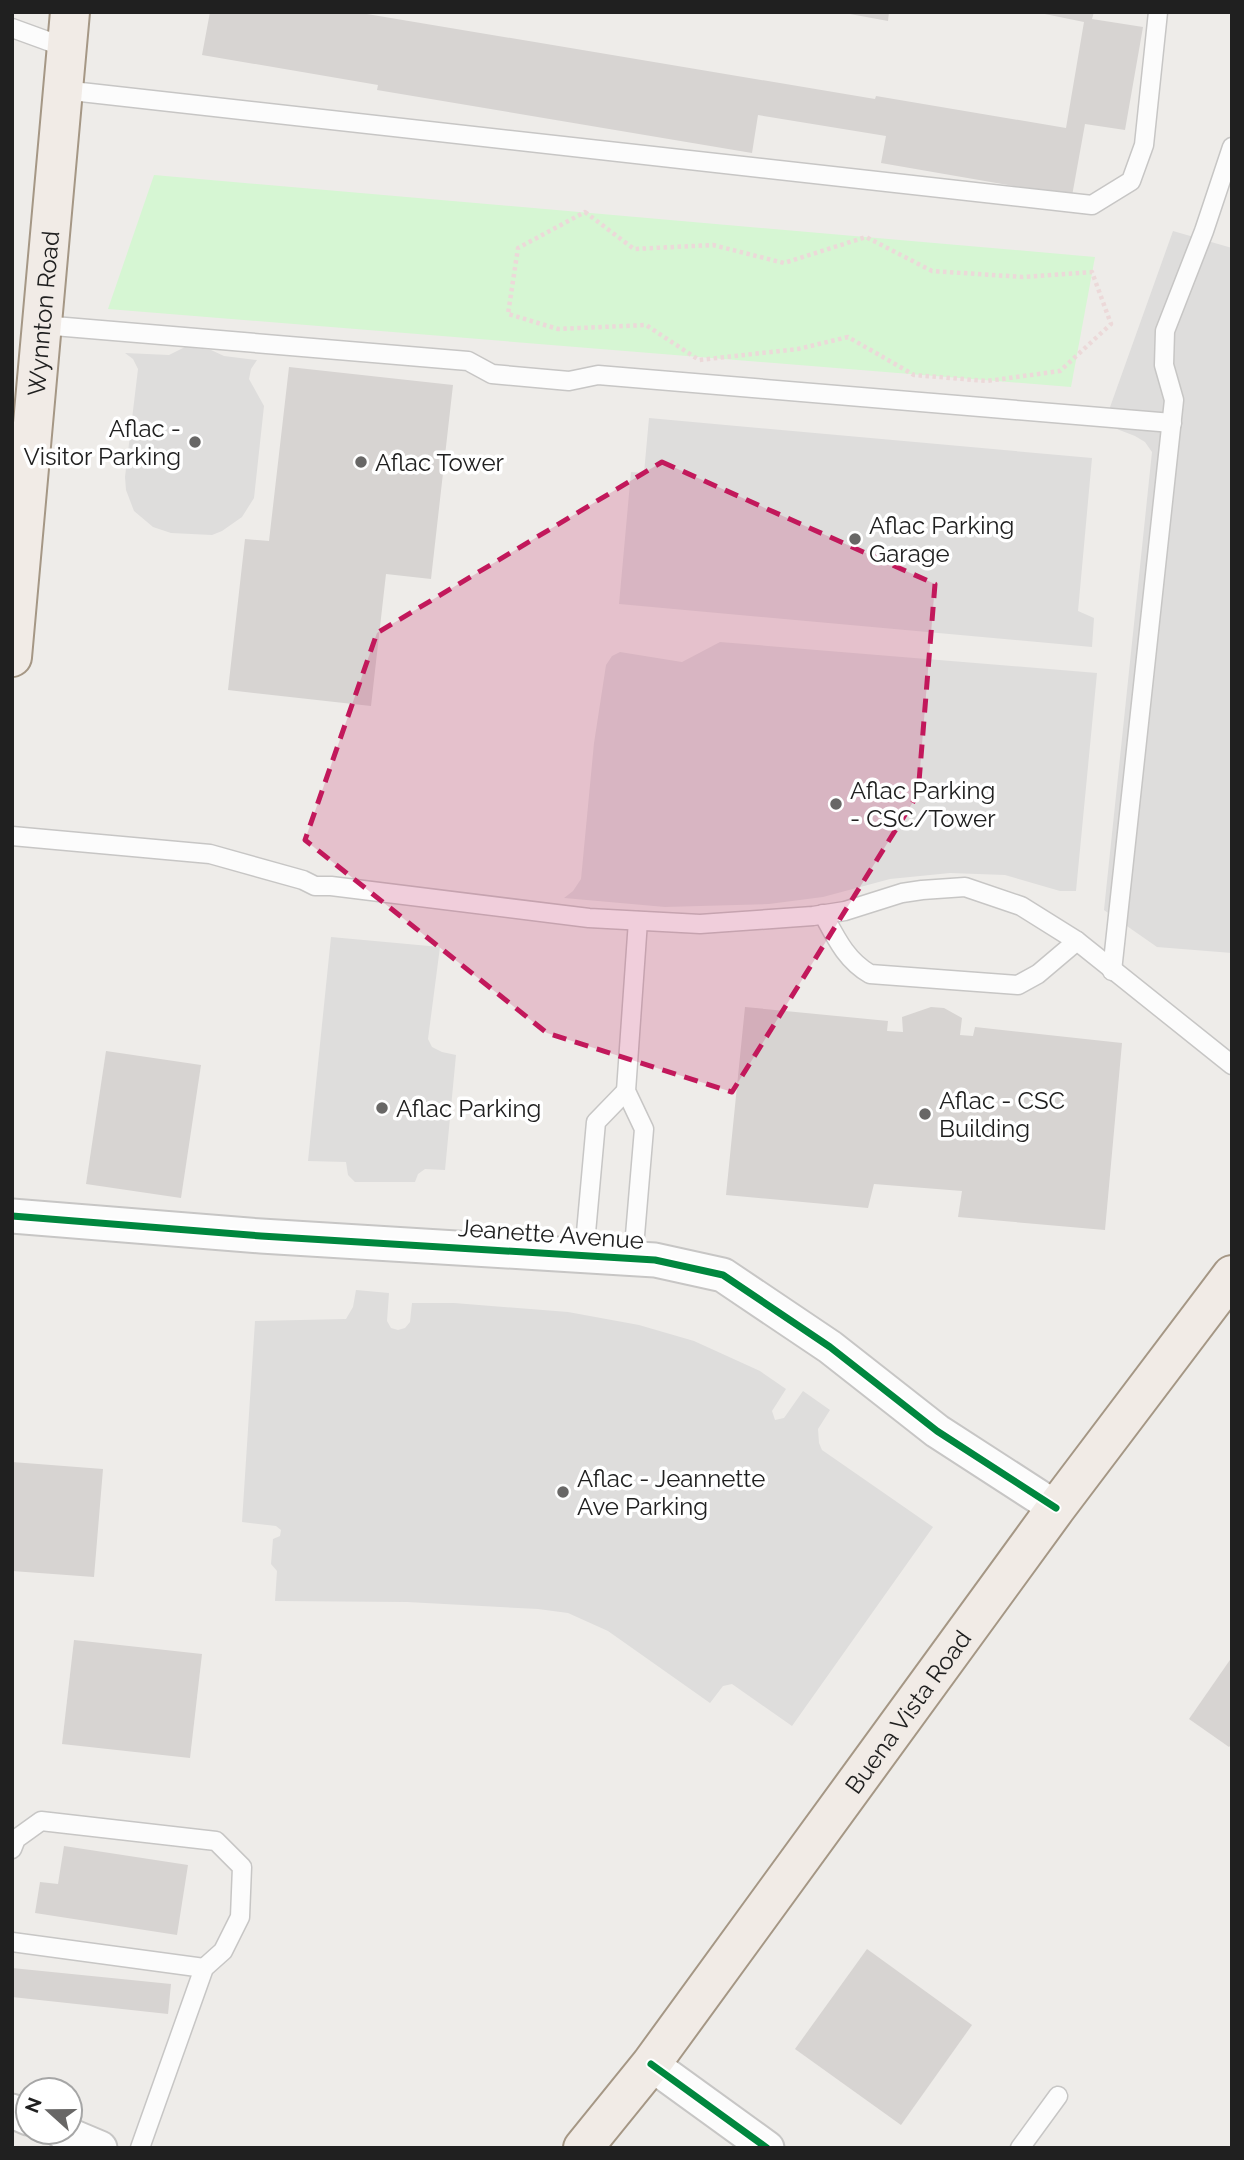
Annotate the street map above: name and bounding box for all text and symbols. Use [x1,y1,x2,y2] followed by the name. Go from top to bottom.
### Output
[21,230,65,397] street label: Wynnton Road
[23,414,181,471] place label: Aflac - Visitor Parking
[187,434,203,450] marker: Aflac - Visitor Parking
[375,448,504,477] place label: Aflac Tower
[353,454,369,470] marker: Aflac Tower
[869,511,1014,568] place label: Aflac Parking Garage
[847,531,863,547] marker: Aflac Parking Garage
[850,776,996,833] place label: Aflac Parking - CSC/Tower
[828,796,844,812] marker: Aflac Parking - CSC/Tower
[939,1086,1065,1143] place label: Aflac - CSC Building
[396,1094,541,1123] place label: Aflac Parking
[374,1100,390,1116] marker: Aflac Parking
[917,1106,933,1122] marker: Aflac - CSC Building
[457,1213,645,1255] street label: Jeanette Avenue
[577,1464,765,1521] place label: Aflac - Jeannette Ave Parking
[555,1484,571,1500] marker: Aflac - Jeannette Ave Parking
[839,1624,977,1799] street label: Buena Vista Road
[14,2076,84,2146] north arrow
[20,2094,46,2116] text: N

